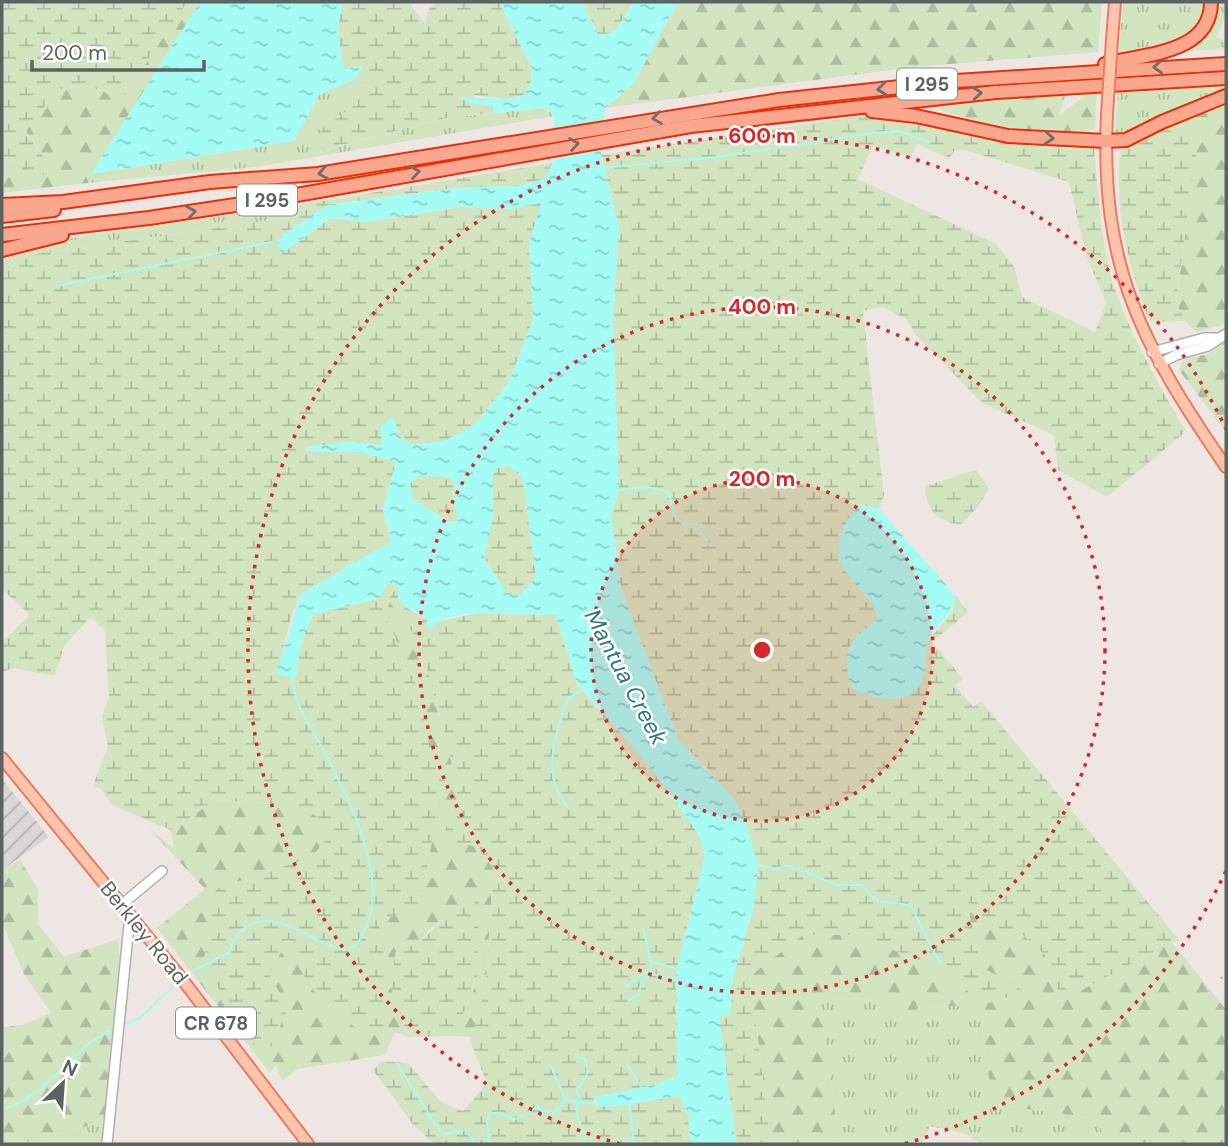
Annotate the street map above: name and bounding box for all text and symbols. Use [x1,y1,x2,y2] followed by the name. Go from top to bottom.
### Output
[32,28,203,72] scale bar
[42,39,107,67] text: 200 m
[1152,60,1163,75] one-way arrow
[897,68,957,100] road number: I 295
[877,81,888,96] one-way arrow
[972,86,983,101] one-way arrow
[651,110,663,125] one-way arrow
[728,122,796,150] text: 600 m
[1044,131,1055,146] one-way arrow
[568,137,580,152] one-way arrow
[317,165,329,180] one-way arrow
[409,165,421,180] one-way arrow
[237,184,297,216] road number: I 295
[185,204,197,219] one-way arrow
[728,293,796,321] text: 400 m
[729,465,795,493] text: 200 m
[578,604,674,750] water label: Mantua Creek
[750,638,774,662] centre of rings
[94,876,194,990] street label: Berkley Road
[176,1007,256,1038] road number: CR 678
[28,1048,98,1118] north arrow
[58,1054,82,1082] text: N

